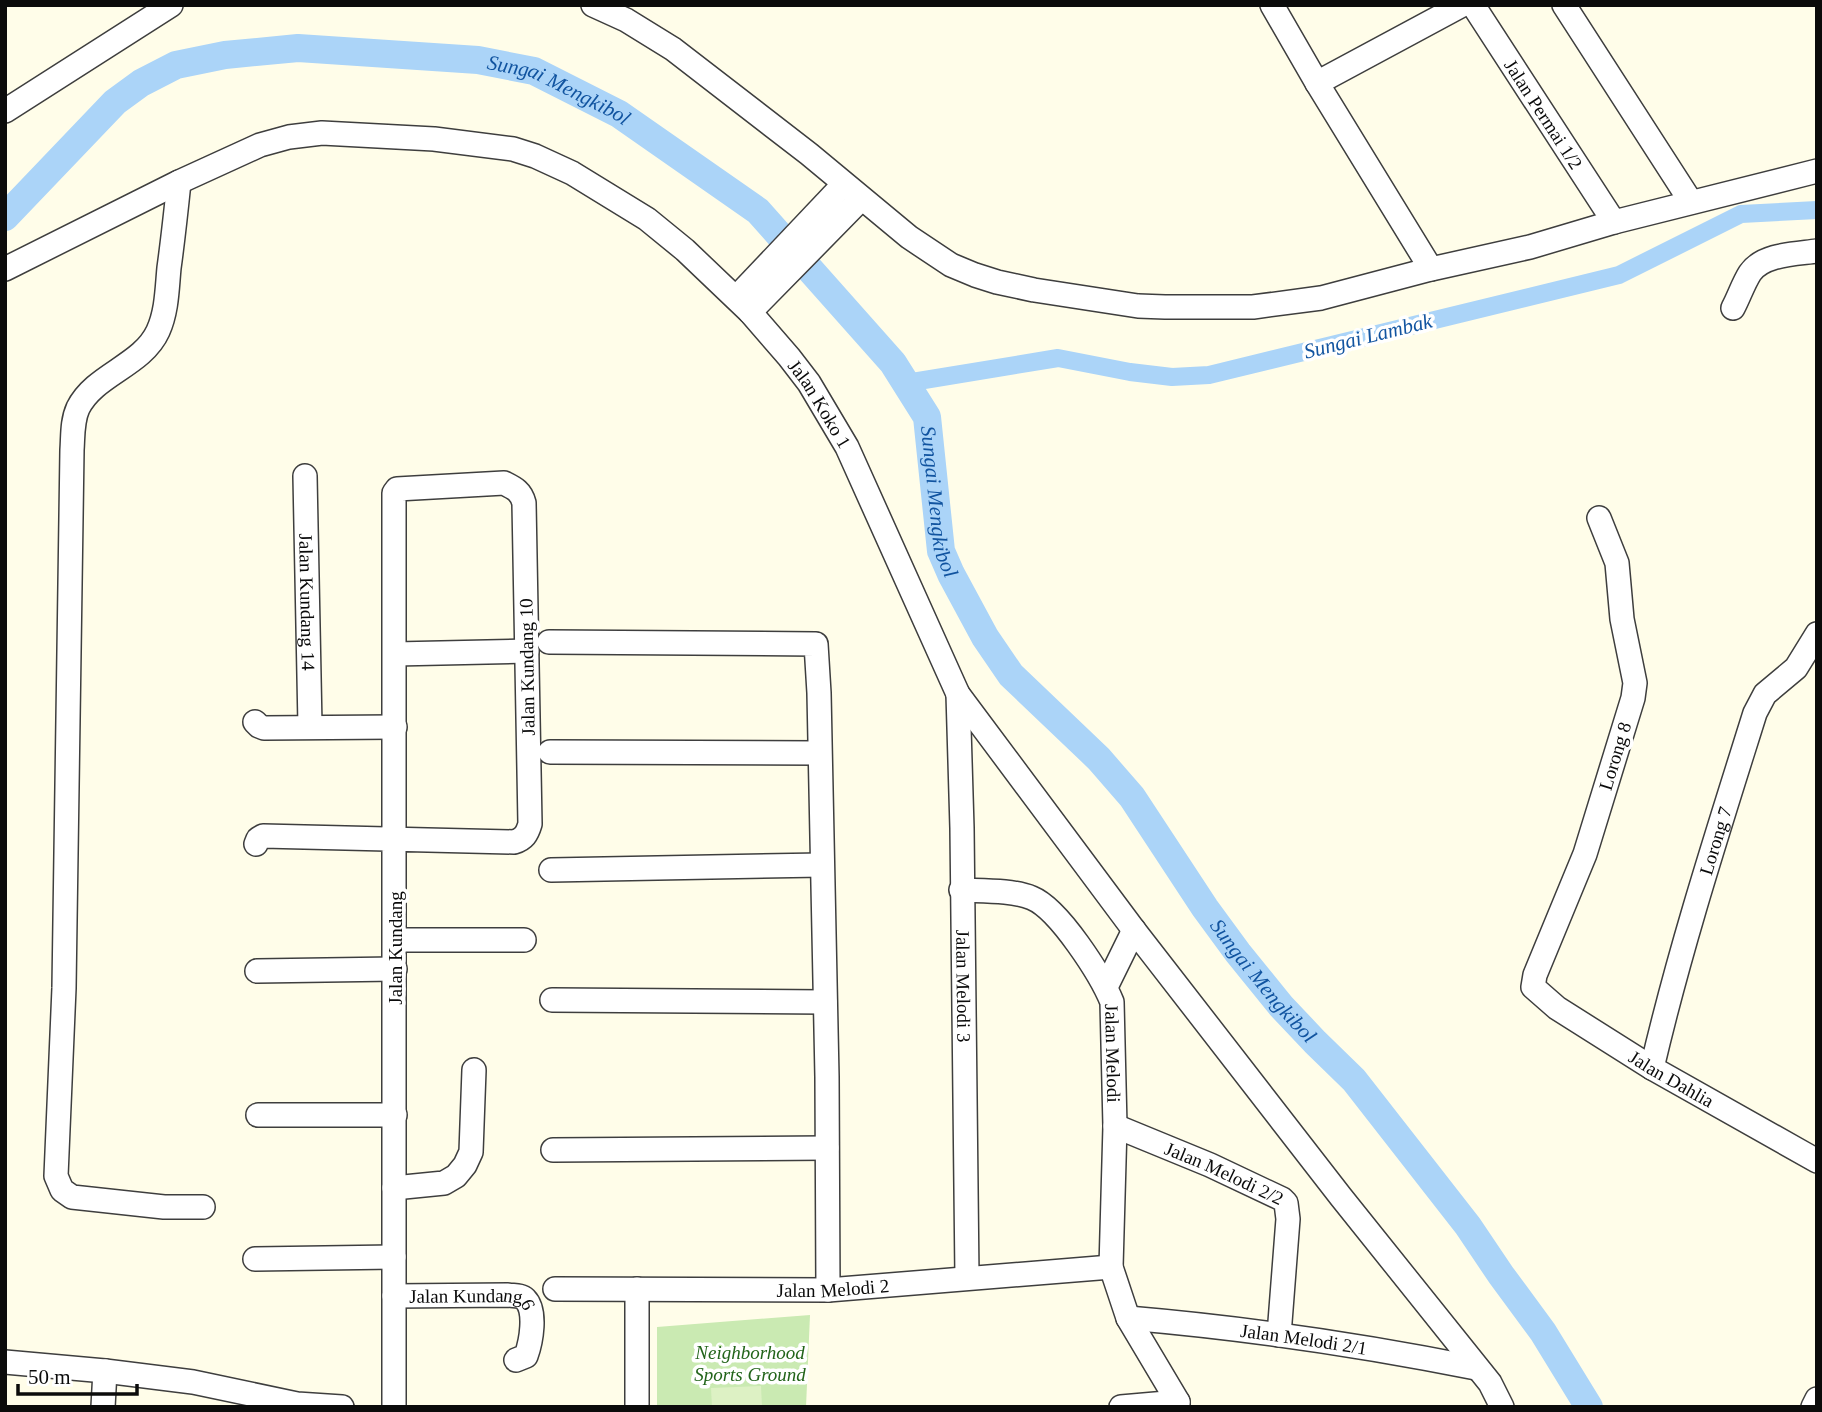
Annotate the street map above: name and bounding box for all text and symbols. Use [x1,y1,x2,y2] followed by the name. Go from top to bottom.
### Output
[485,50,635,130] water label: Sungai Mengkibol
[1501,55,1587,173] street label: Jalan Permai 1/2
[1301,308,1435,364] water label: Sungai Lambak
[784,355,856,452] street label: Jalan Koko 1
[916,425,963,581] water label: Sungai Mengkibol
[296,533,319,671] street label: Jalan Kundang 14
[515,598,539,736] street label: Jalan Kundang 10
[1595,719,1635,793] street label: Lorong 8
[1695,804,1735,877] street label: Lorong 7
[385,891,406,1005] street label: Jalan Kundang
[1205,914,1321,1048] water label: Sungai Mengkibol
[953,929,975,1043] street label: Jalan Melodi 3
[1102,1004,1125,1103] street label: Jalan Melodi
[1625,1046,1718,1112] street label: Jalan Dahlia
[1162,1137,1287,1209] street label: Jalan Melodi 2/2
[776,1275,890,1301] street label: Jalan Melodi 2
[409,1284,540,1313] street label: Jalan Kundang 6
[1239,1319,1369,1358] street label: Jalan Melodi 2/1
[694,1342,806,1385] park label: Neighborhood Sports Ground
[18,1352,136,1396] scale bar
[28,1365,71,1389] text: 50 m

